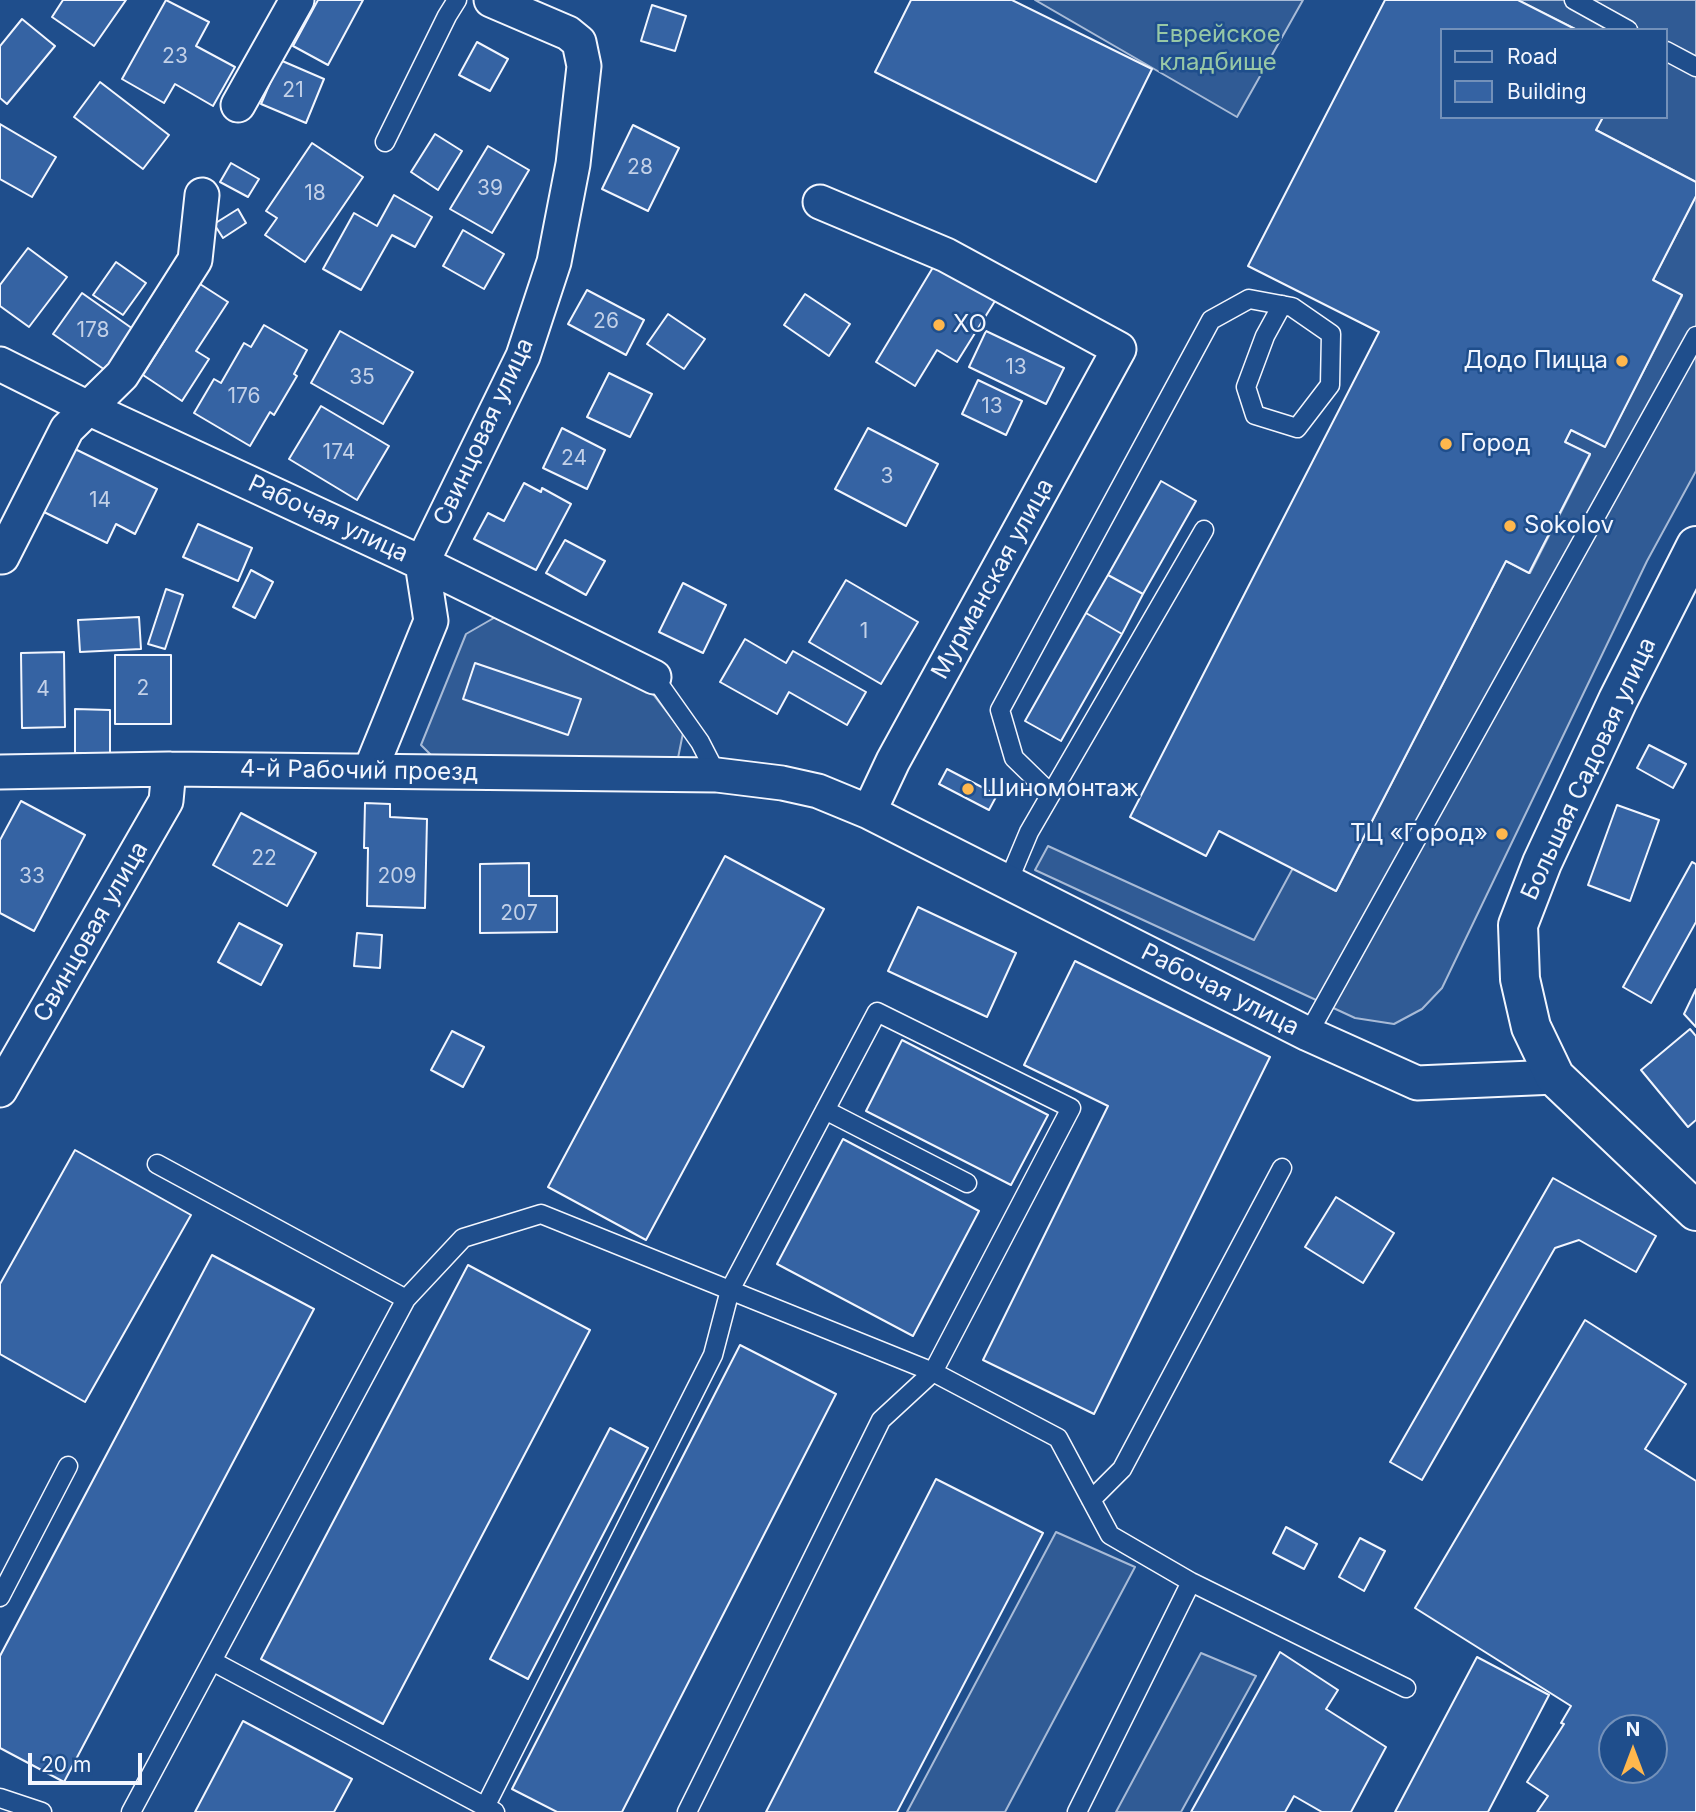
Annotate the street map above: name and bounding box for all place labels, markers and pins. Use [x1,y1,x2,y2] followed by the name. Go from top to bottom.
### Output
[953,311,987,339] place label: ХО
[931,317,947,333] marker: ХО
[1464,347,1608,375] place label: Додо Пицца
[1614,353,1630,369] marker: Додо Пицца
[1460,430,1531,458] place label: Город
[1438,436,1454,452] marker: Город
[1524,512,1614,540] place label: Sokolov
[1502,518,1518,534] marker: Sokolov
[982,775,1139,803] place label: Шиномонтаж
[960,781,976,797] marker: Шиномонтаж
[1350,820,1488,848] place label: ТЦ «Город»
[1494,826,1510,842] marker: ТЦ «Город»

